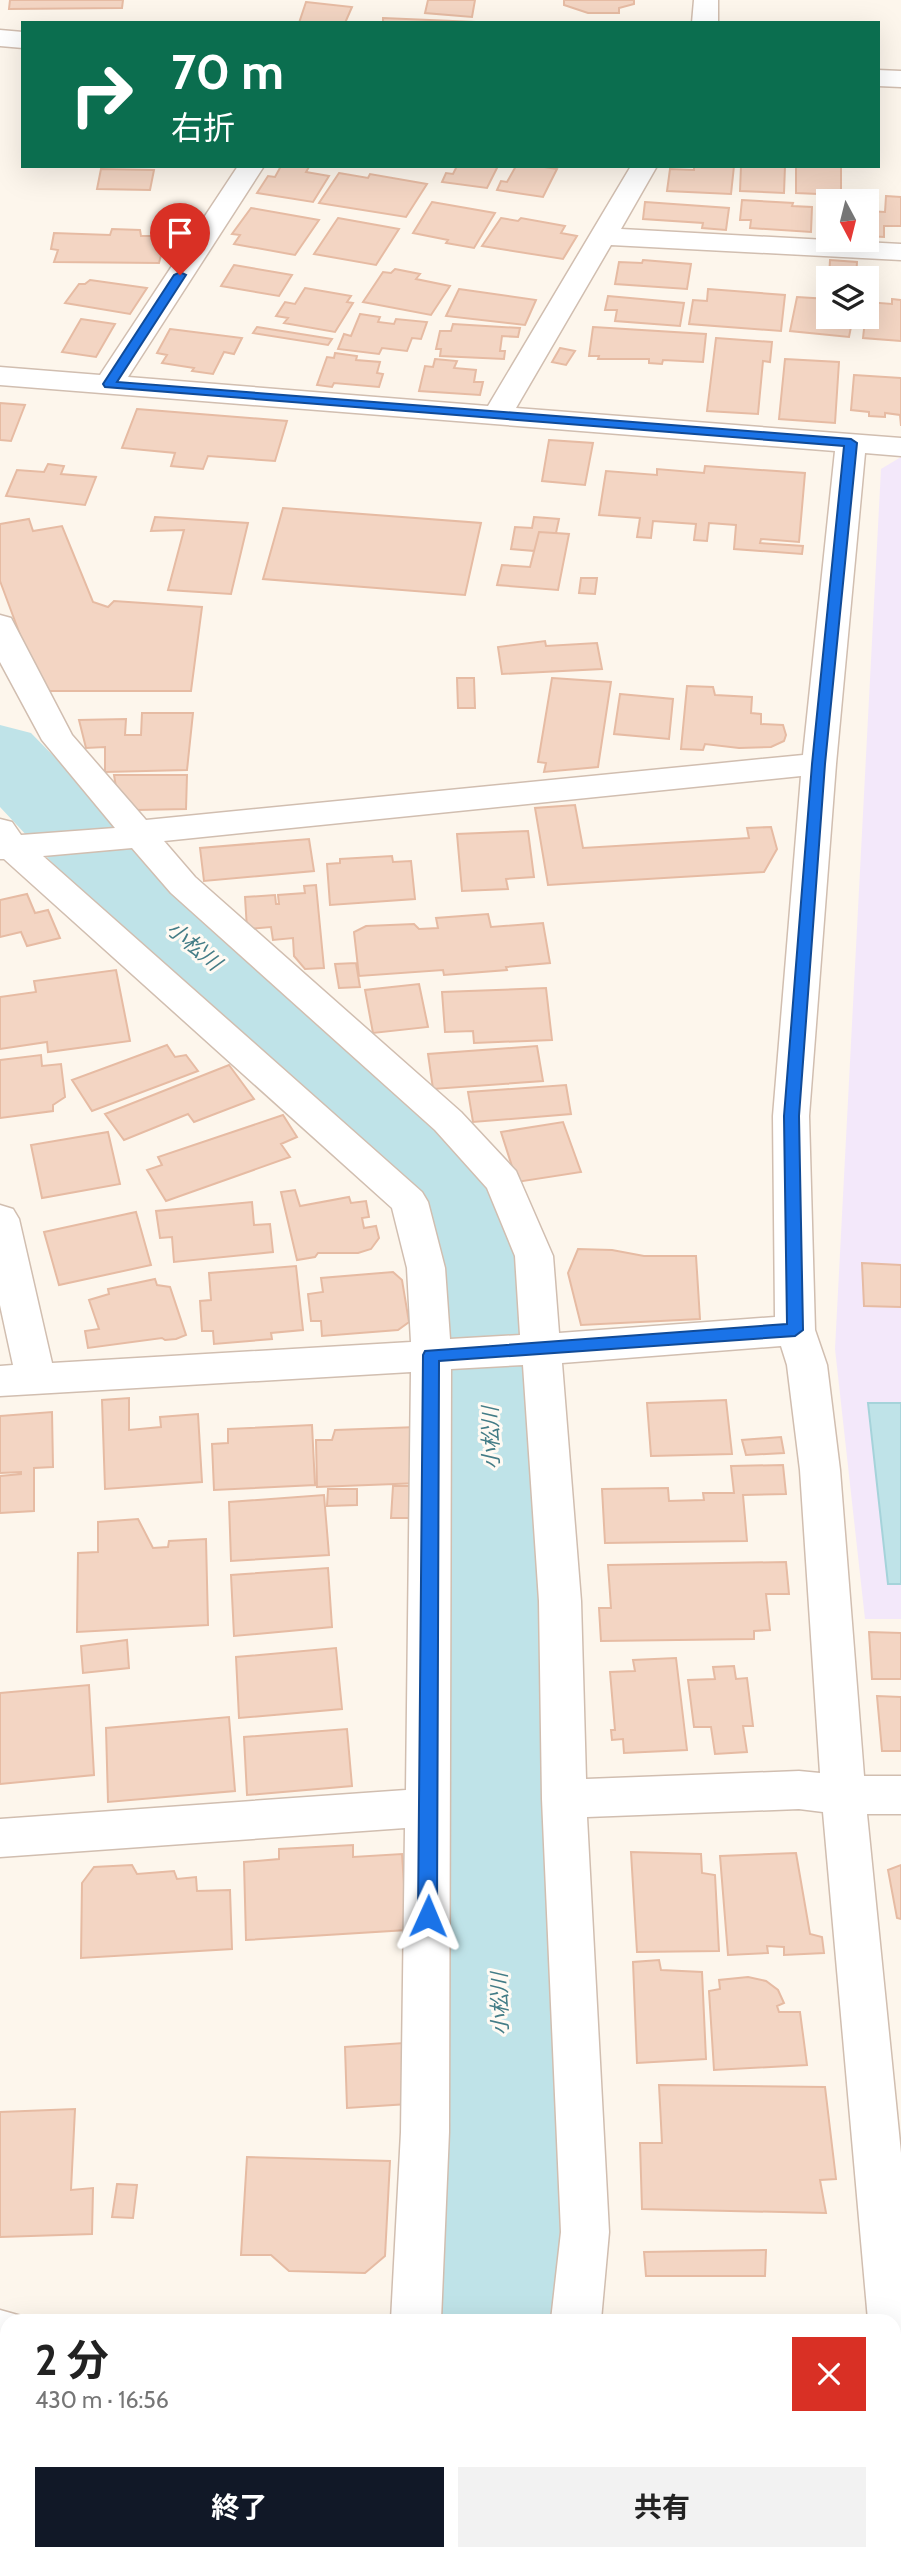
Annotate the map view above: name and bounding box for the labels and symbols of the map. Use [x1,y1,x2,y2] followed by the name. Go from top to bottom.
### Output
[816,189,878,252] north arrow
[150,203,210,275] pin
[162,916,228,977] water label: 小松川
[477,1404,504,1470] water label: 小松川
[391,1879,465,1953] position arrow
[486,1970,513,2036] water label: 小松川

